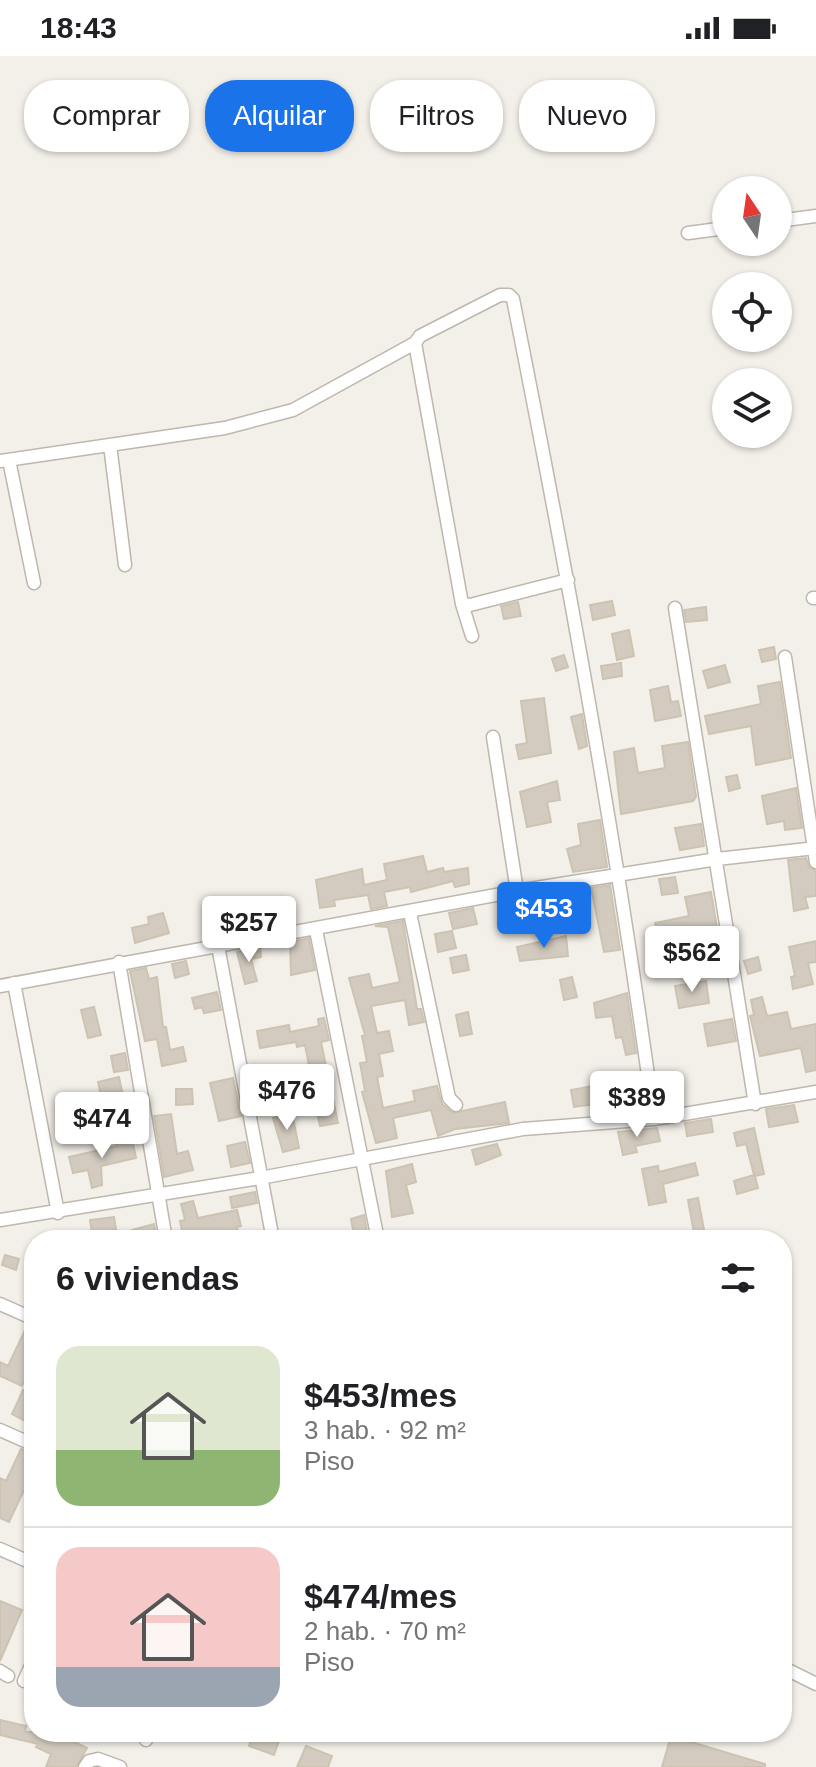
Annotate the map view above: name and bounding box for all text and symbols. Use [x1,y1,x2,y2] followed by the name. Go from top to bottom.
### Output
[40,11,117,44] text: 18:43
[24,80,189,152] chip: Comprar
[205,80,354,152] chip: Alquilar
[370,80,503,152] chip: Filtros
[519,80,655,152] chip: Nuevo
[712,176,792,256] north arrow
[712,176,792,448] map controls
[712,272,792,352] button: locate
[712,368,792,448] button: layers
[497,882,591,950] pin: $453
[515,893,573,923] text: $453
[202,896,296,964] pin: $257
[220,907,278,937] text: $257
[645,926,739,994] pin: $562
[663,937,721,967] text: $562
[240,1064,334,1132] pin: $476
[590,1071,684,1139] pin: $389
[258,1075,316,1105] text: $476
[608,1082,666,1112] text: $389
[55,1092,149,1160] pin: $474
[73,1103,131,1133] text: $474
[716,1256,760,1300] icon: filters
[56,1259,239,1297] text: 6 viviendas
[304,1376,457,1414] text: $453/mes
[120,1378,216,1474] icon: home
[304,1415,466,1445] text: 3 hab. · 92 m²
[304,1446,355,1476] text: Piso
[304,1577,457,1615] text: $474/mes
[120,1579,216,1675] icon: home
[304,1616,466,1646] text: 2 hab. · 70 m²
[304,1647,355,1677] text: Piso

